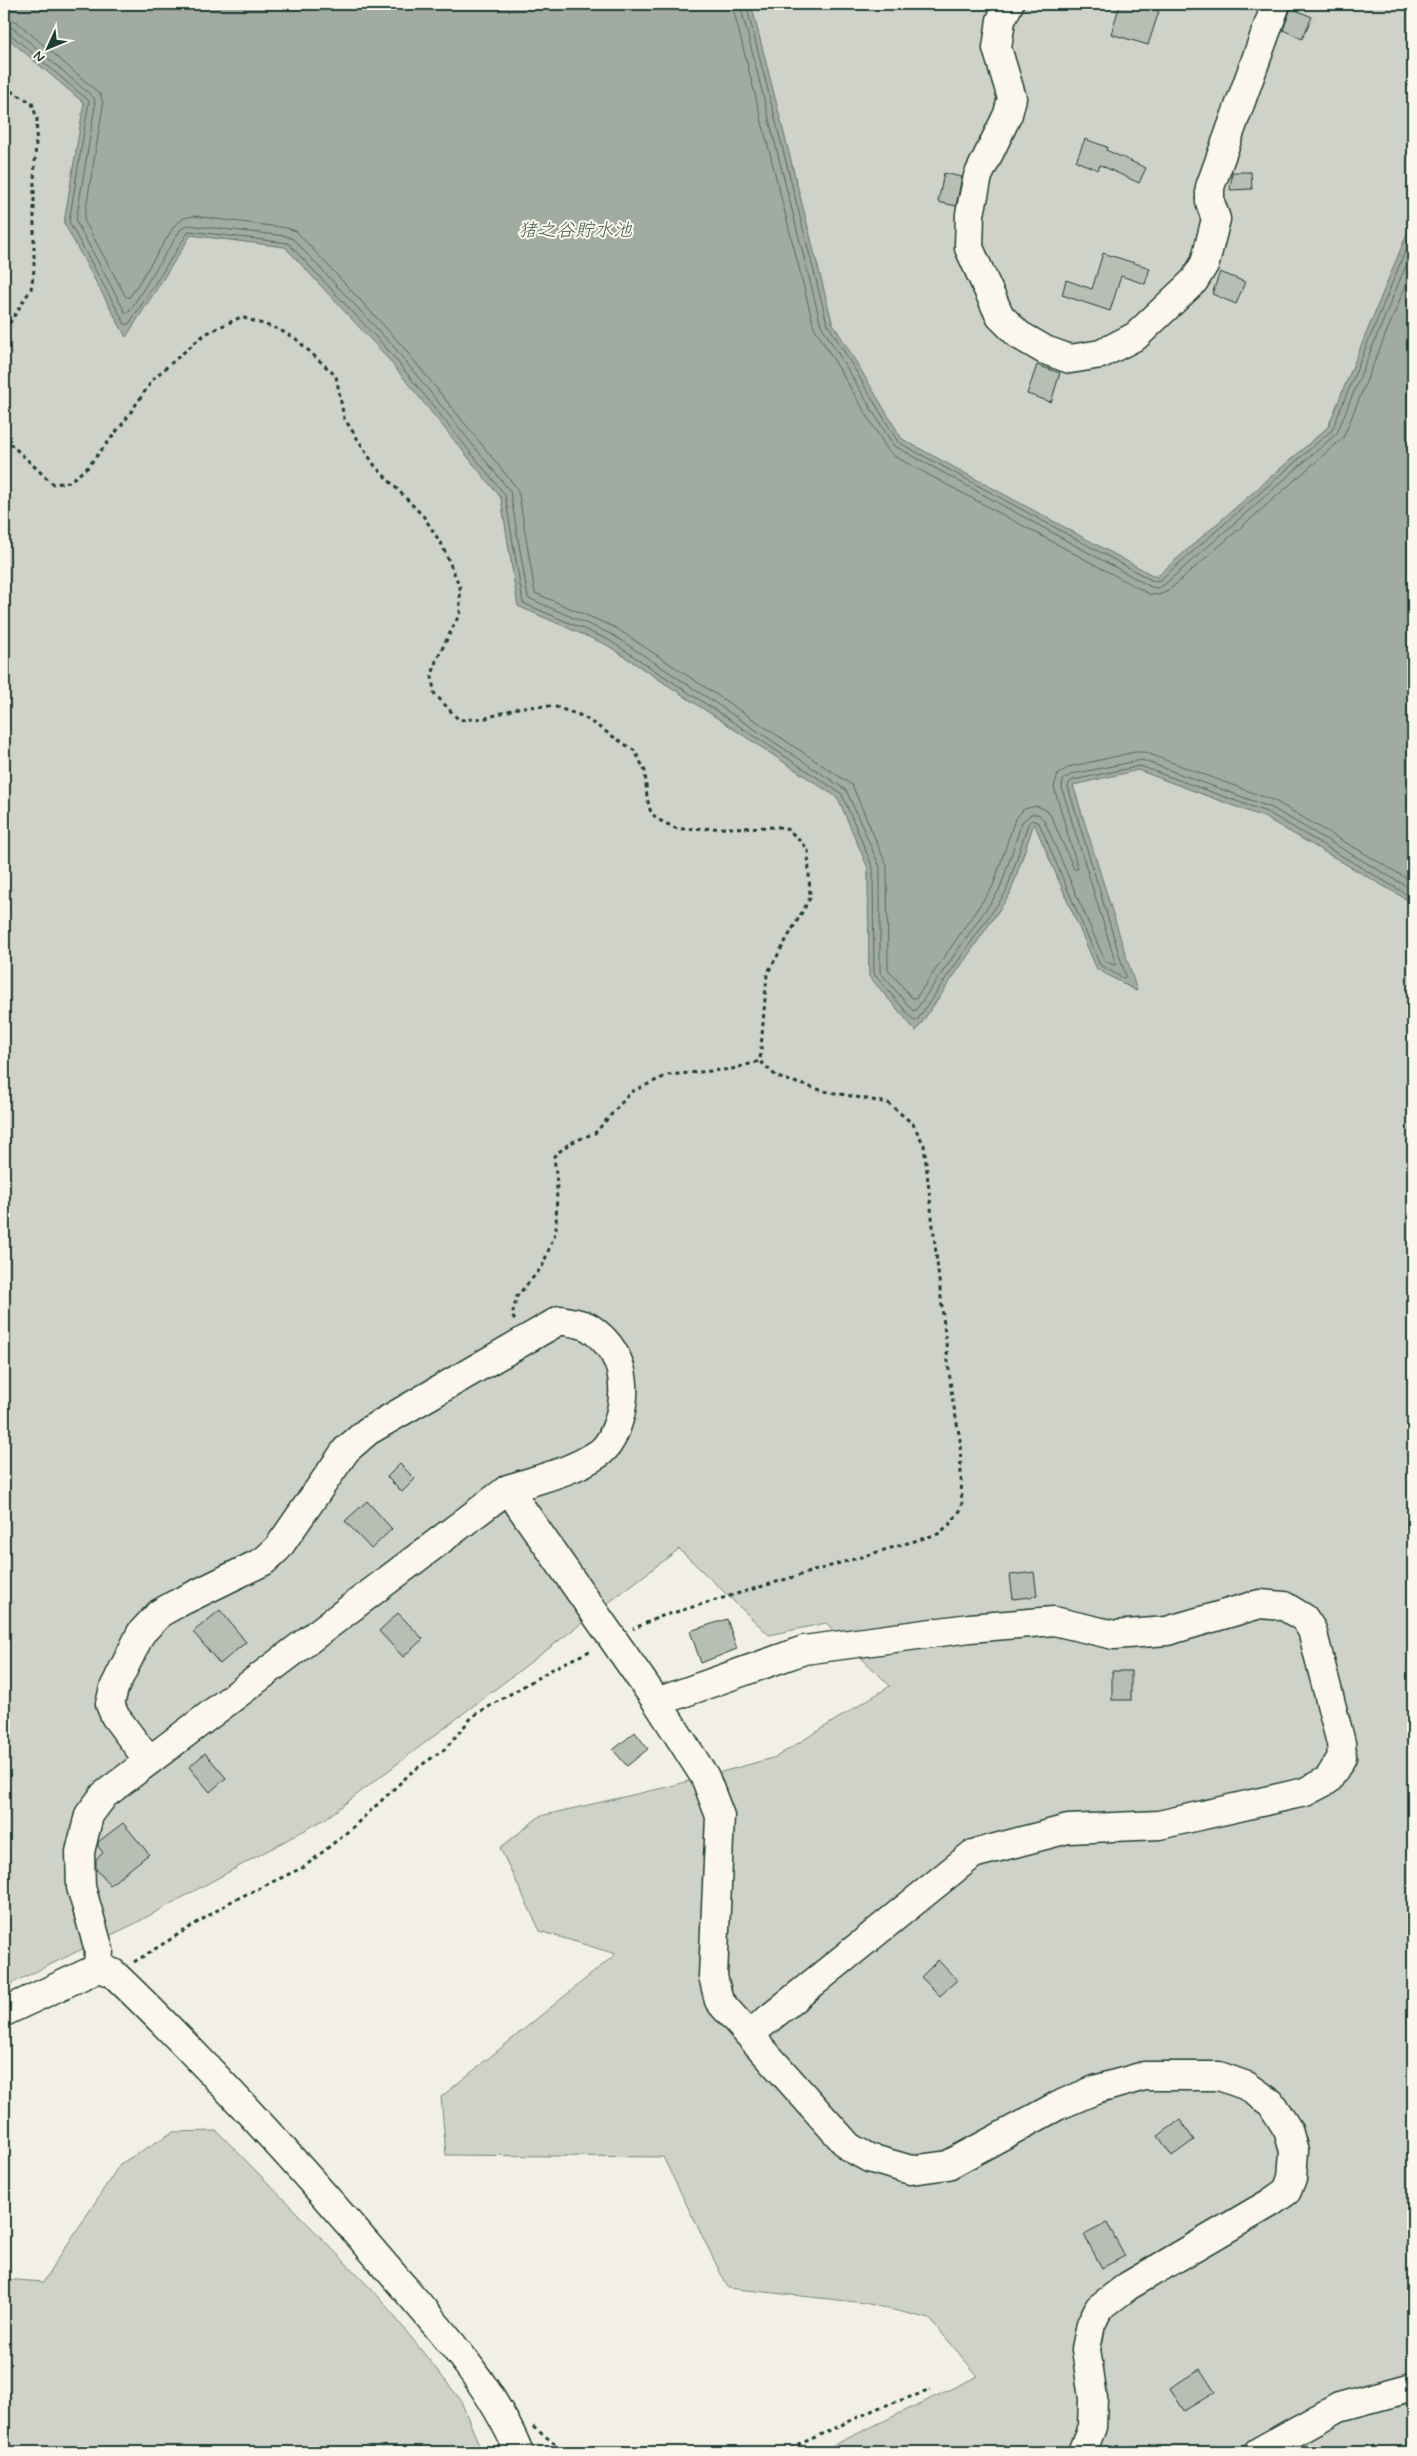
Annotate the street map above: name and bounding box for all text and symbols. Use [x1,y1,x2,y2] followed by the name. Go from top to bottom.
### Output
[22,22,72,72] north arrow
[30,47,49,66] text: N
[518,218,633,243] water label: 猪之谷貯水池

